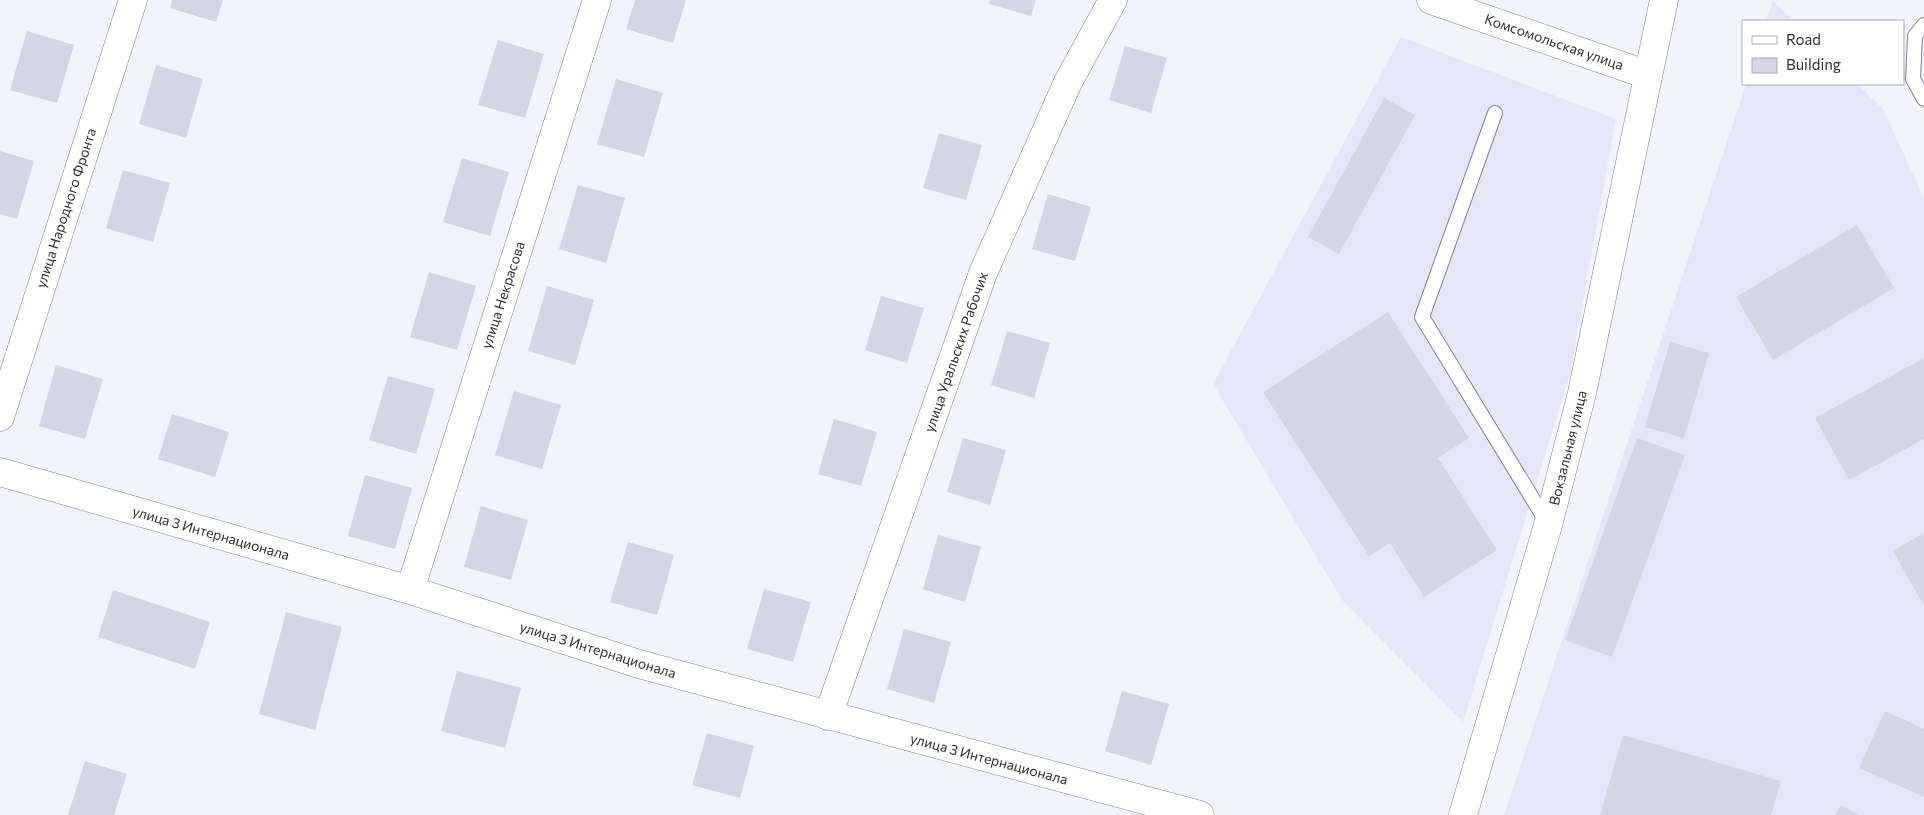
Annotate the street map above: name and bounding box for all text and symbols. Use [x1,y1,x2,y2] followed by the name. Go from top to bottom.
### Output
[1482,10,1626,73] street label: Комсомольская улица
[1742,20,1904,85] legend
[1786,30,1821,48] text: Road
[1786,55,1841,73] text: Building
[32,126,99,290] street label: улица Народного Фронта
[477,239,528,351] street label: улица Некрасова
[920,269,991,434] street label: улица Уральских Рабочих
[1545,389,1590,507] street label: Вокзальная улица
[131,502,292,563] street label: улица 3 Интернационала
[518,618,678,681] street label: улица 3 Интернационала
[908,729,1070,788] street label: улица 3 Интернационала

